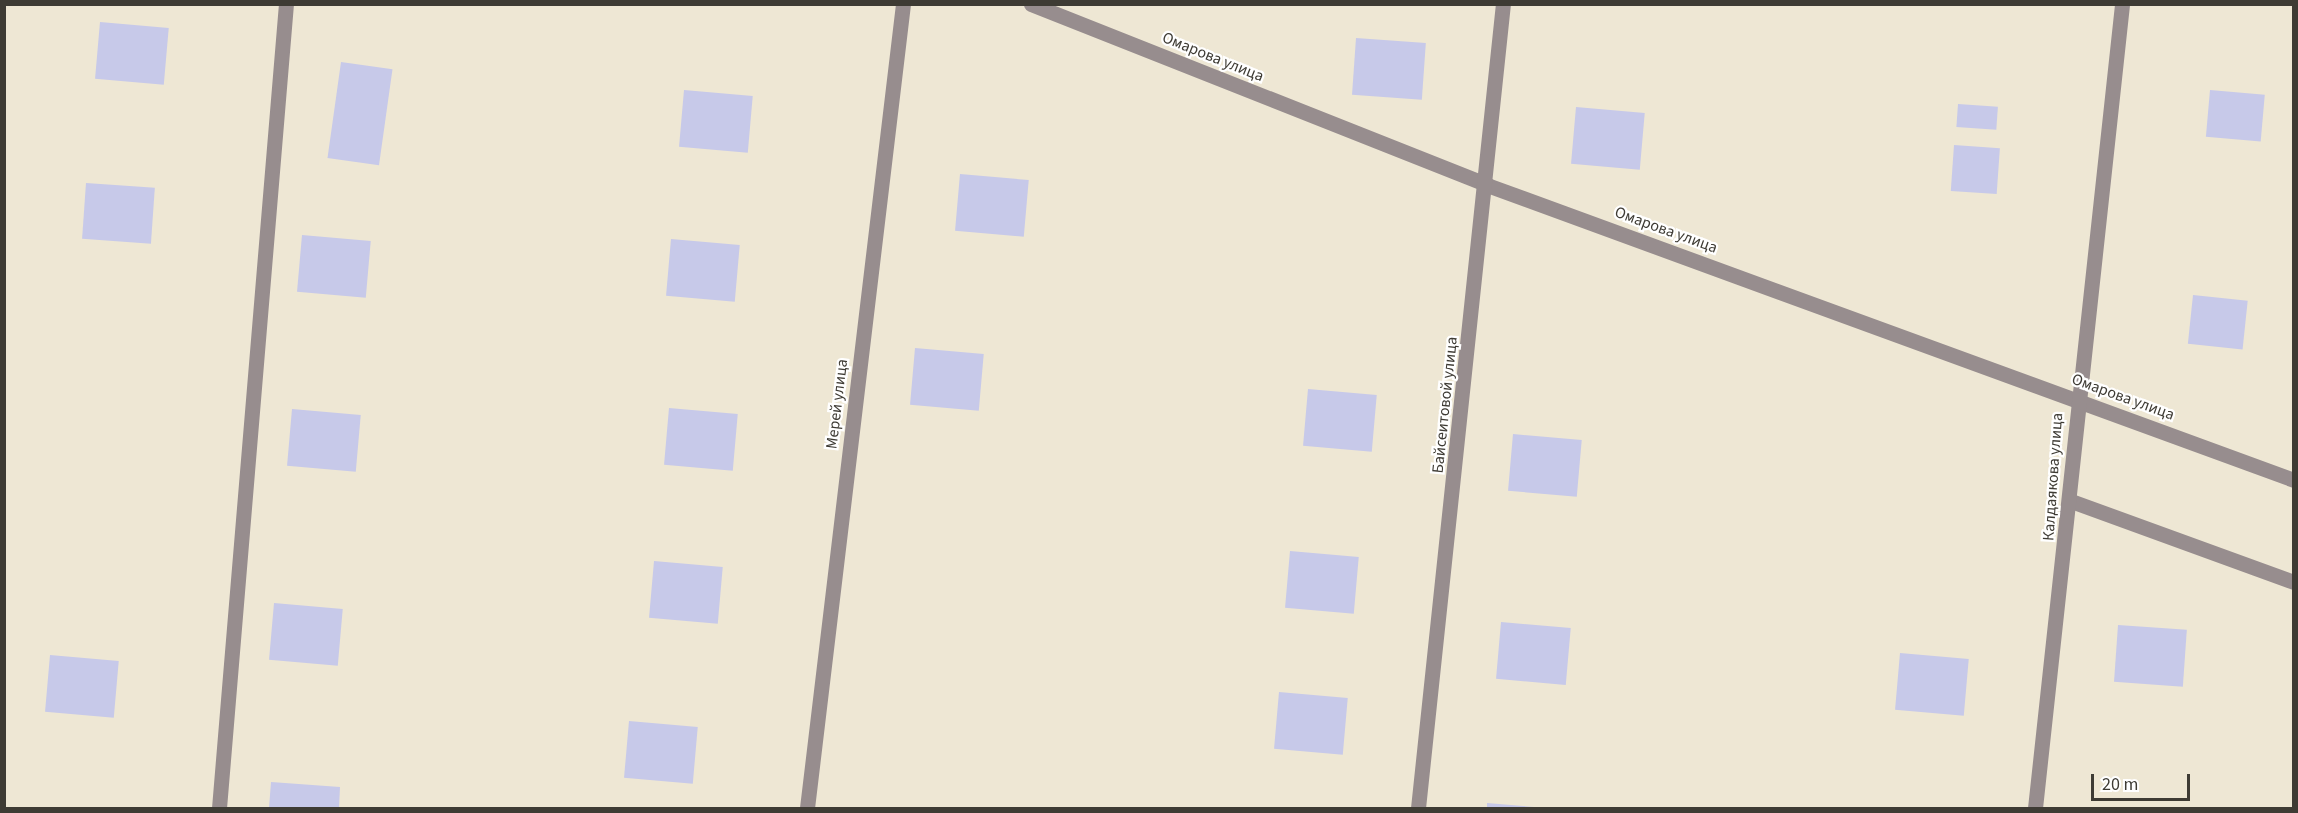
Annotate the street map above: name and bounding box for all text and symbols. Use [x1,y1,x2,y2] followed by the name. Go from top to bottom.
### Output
[1159,28,1267,86] street label: Омарова улица
[1612,203,1720,257] street label: Омарова улица
[1428,336,1462,474] street label: Байсеитовой улица
[822,358,852,450] street label: Мерей улица
[2069,370,2177,424] street label: Омарова улица
[2039,412,2067,542] street label: Калдаякова улица
[2094,762,2193,800] scale bar
[2102,772,2138,797] text: 20 m

